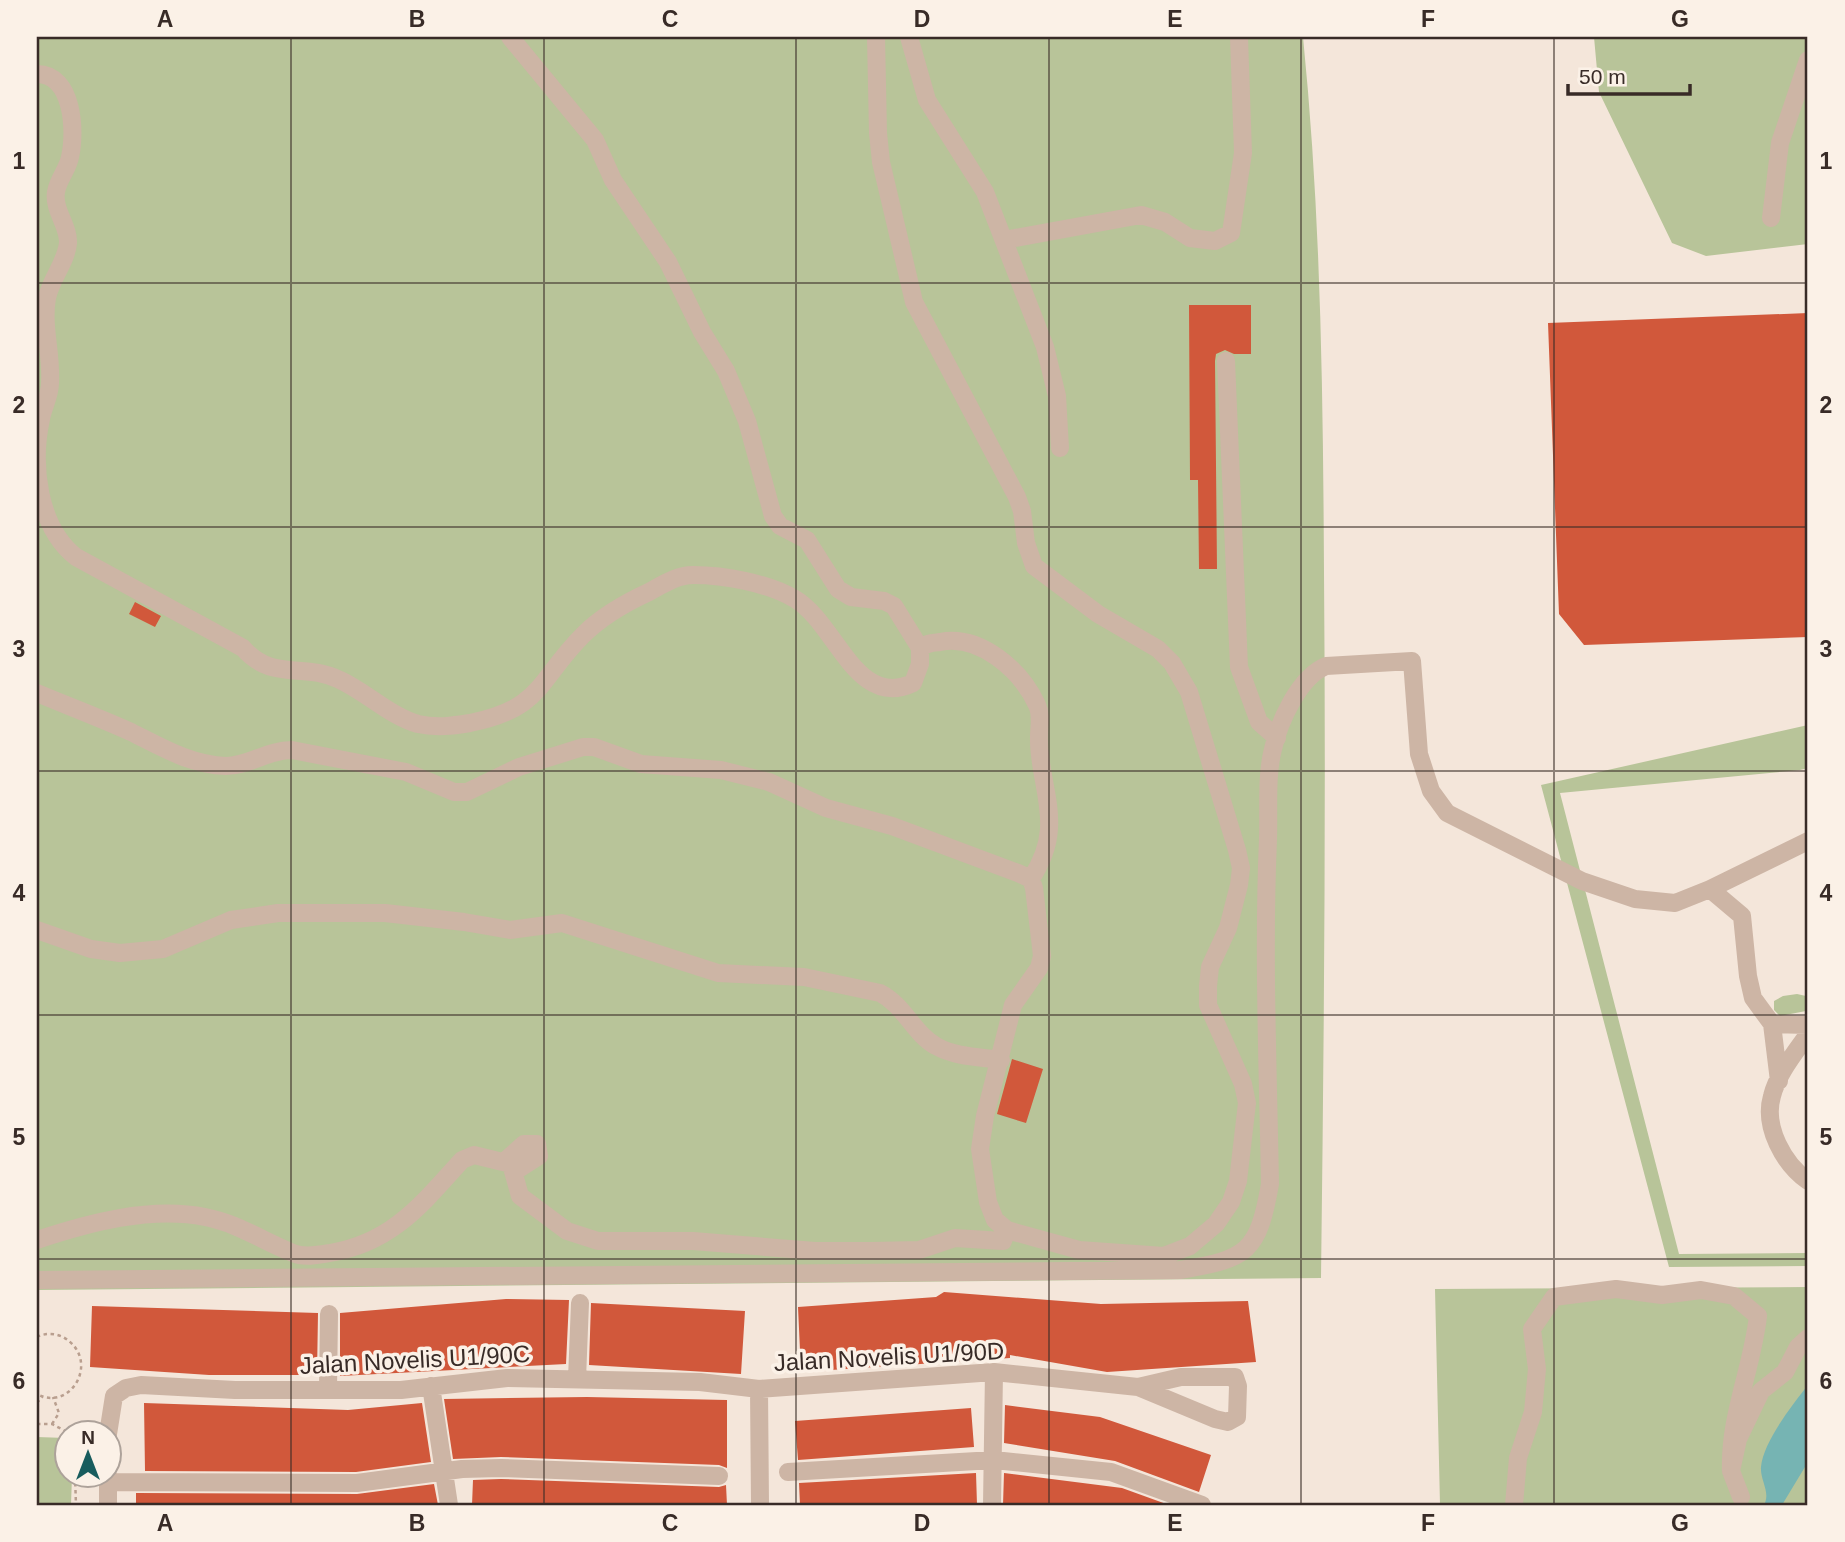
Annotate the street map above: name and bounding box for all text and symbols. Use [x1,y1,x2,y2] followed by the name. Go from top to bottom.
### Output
[157,6,173,32] text: A
[409,6,425,32] text: B
[662,6,678,32] text: C
[914,6,930,32] text: D
[1167,6,1183,32] text: E
[1421,6,1435,32] text: F
[1671,6,1689,32] text: G
[1568,52,1691,96] scale bar
[1579,65,1626,88] text: 50 m
[13,148,26,174] text: 1
[1820,148,1833,174] text: 1
[13,392,25,418] text: 2
[1820,392,1832,418] text: 2
[13,636,25,662] text: 3
[1820,636,1832,662] text: 3
[13,880,26,906] text: 4
[1820,880,1833,906] text: 4
[13,1124,26,1150] text: 5
[1820,1124,1833,1150] text: 5
[773,1337,1005,1376] street label: Jalan Novelis U1/90D
[299,1340,531,1379] street label: Jalan Novelis U1/90C
[13,1368,25,1394] text: 6
[1820,1368,1832,1394] text: 6
[52,1420,122,1490] north arrow
[81,1427,95,1448] text: N
[157,1510,173,1536] text: A
[409,1510,425,1536] text: B
[662,1510,678,1536] text: C
[914,1510,930,1536] text: D
[1167,1510,1183,1536] text: E
[1421,1510,1435,1536] text: F
[1671,1510,1689,1536] text: G

